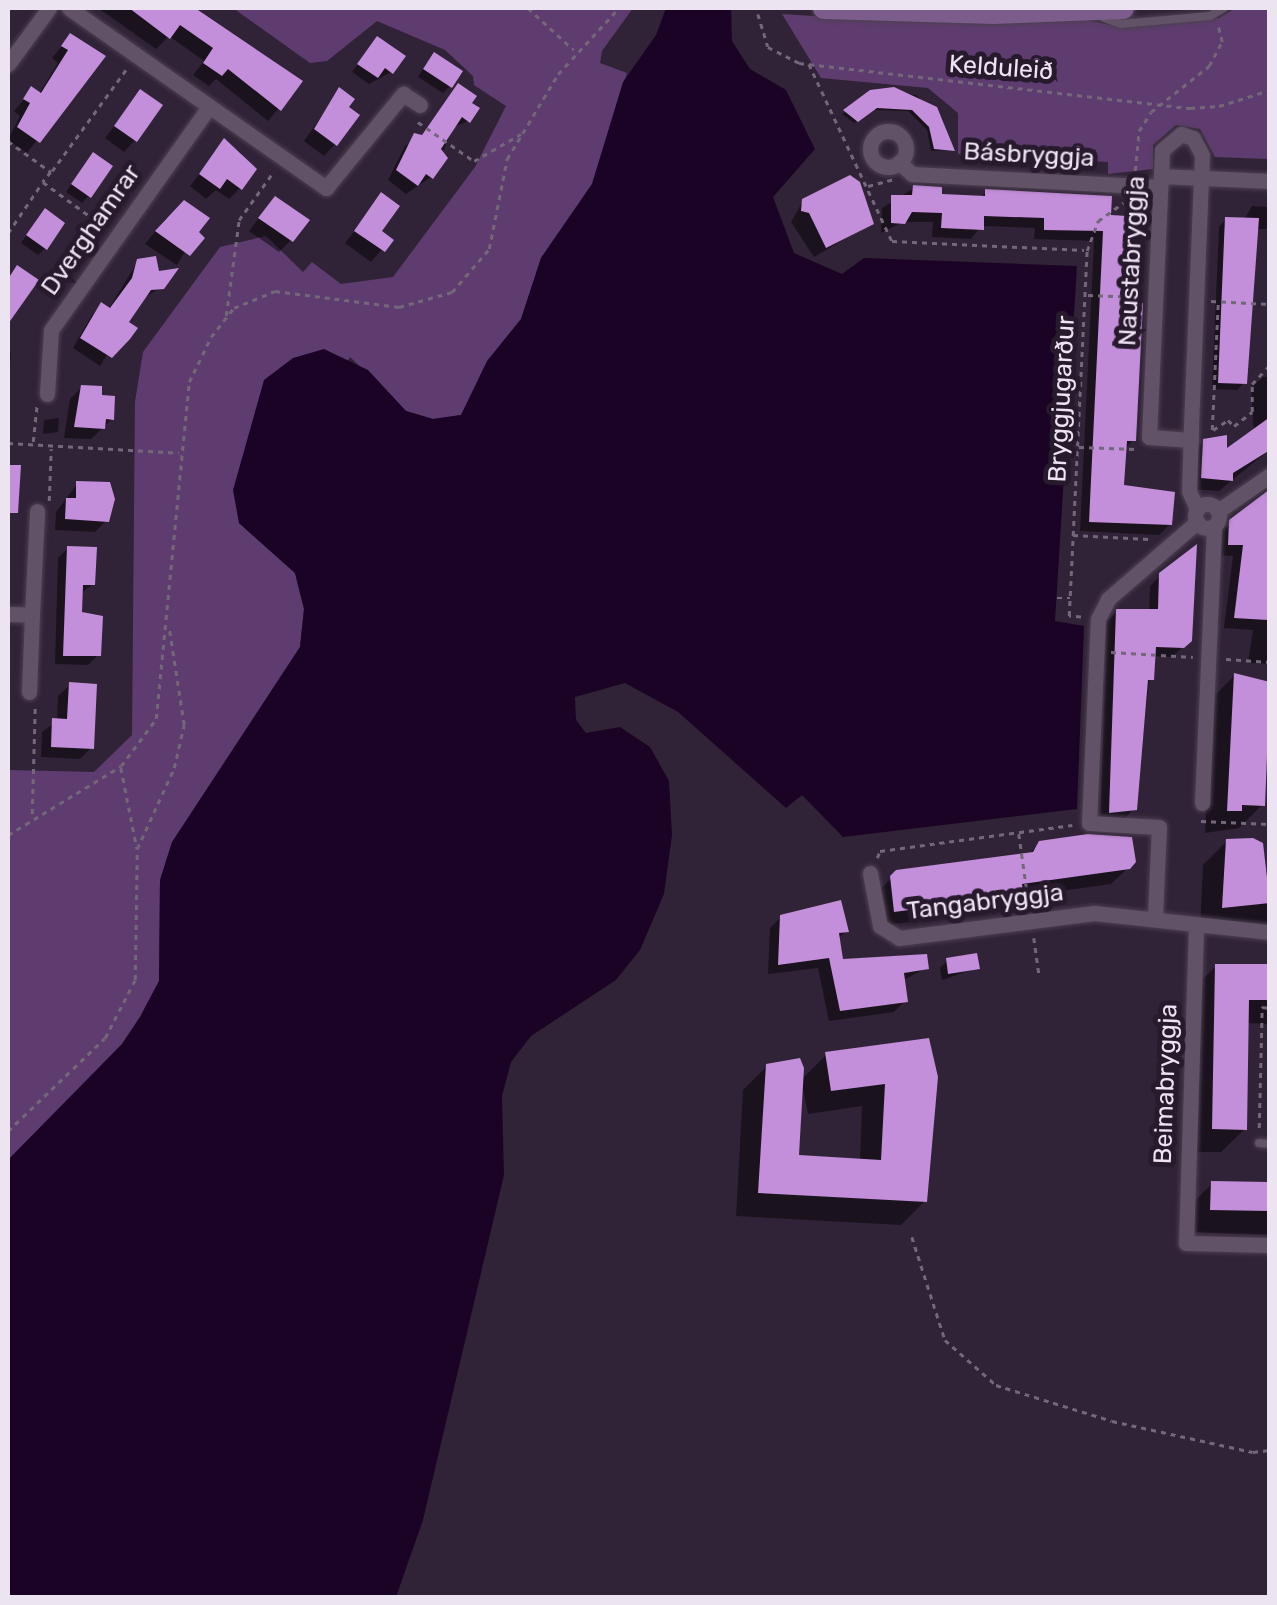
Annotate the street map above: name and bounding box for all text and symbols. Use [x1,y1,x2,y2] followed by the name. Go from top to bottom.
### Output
[948,49,1054,87] street label: Kelduleið
[963,137,1095,173] street label: Básbryggja
[35,159,147,301] street label: Dverghamrar
[1113,175,1151,347] street label: Naustabryggja
[1043,315,1081,483] street label: Bryggjugarður
[905,878,1065,926] street label: Tangabryggja
[1148,1003,1184,1165] street label: Beimabryggja

